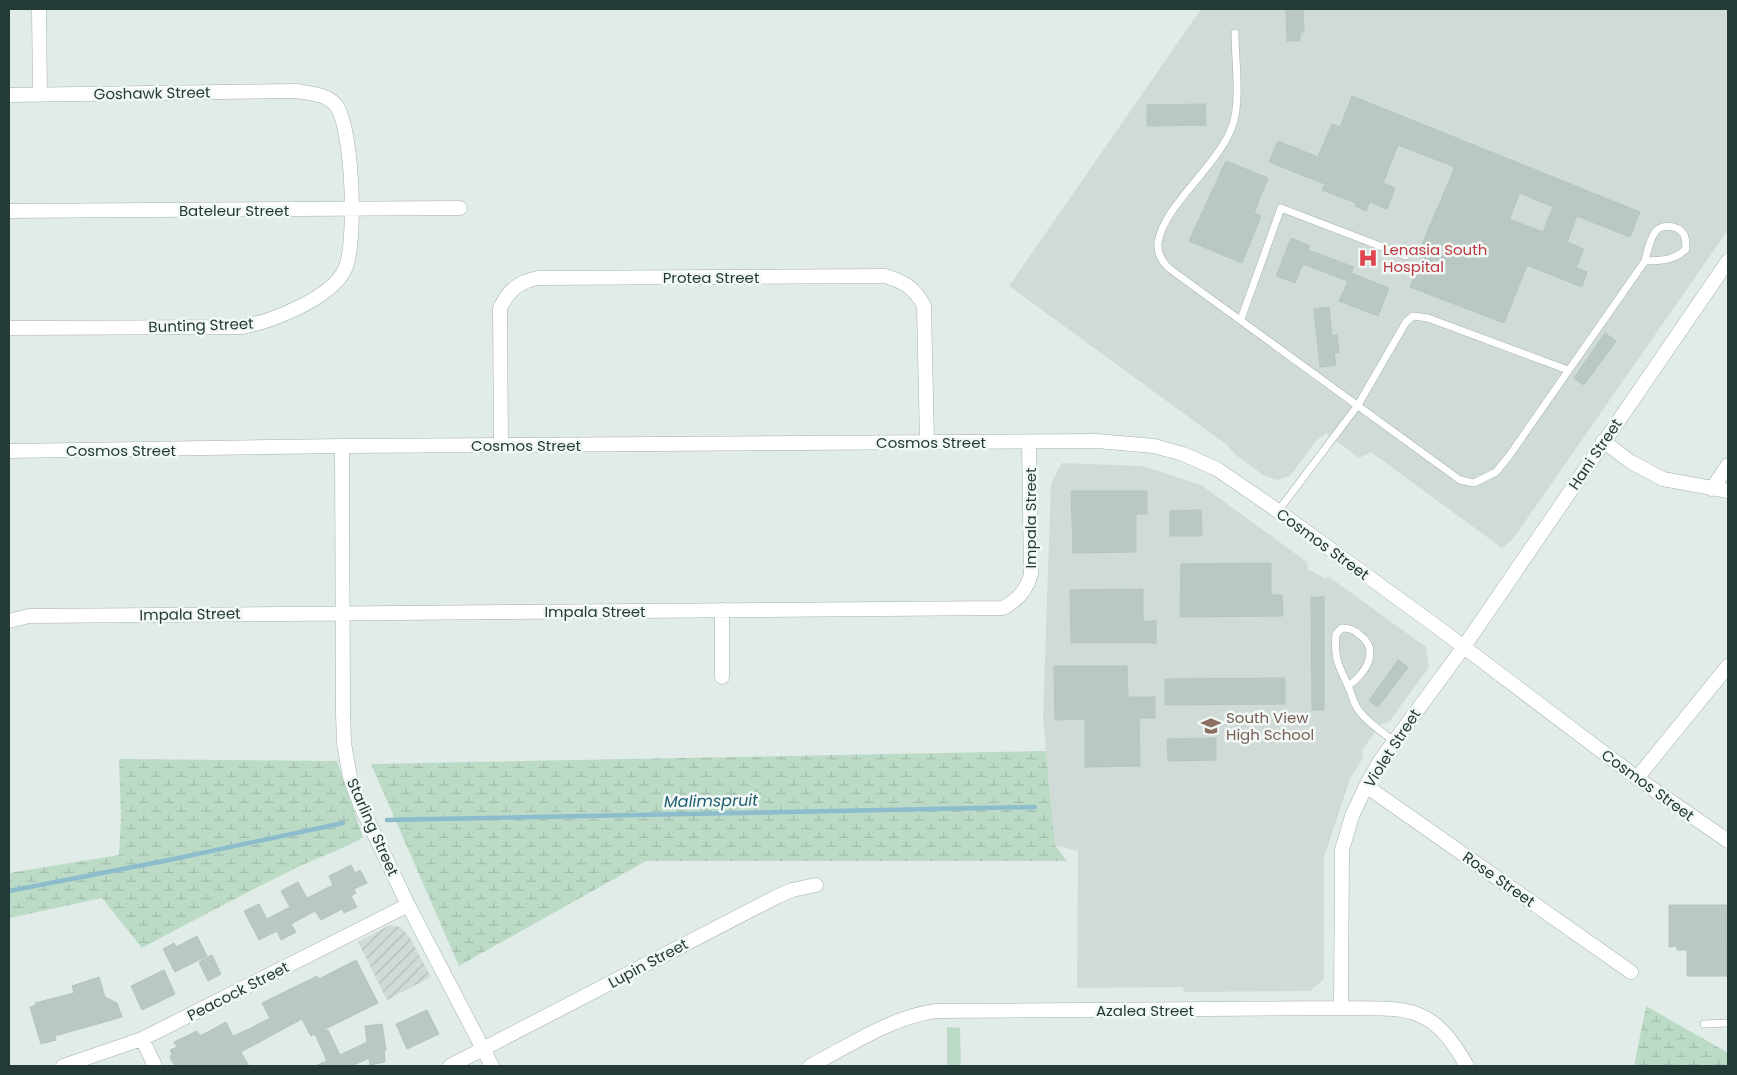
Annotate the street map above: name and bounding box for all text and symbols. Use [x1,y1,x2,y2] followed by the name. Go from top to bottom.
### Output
[93,81,211,105] street label: Goshawk Street
[179,200,289,221] street label: Bateleur Street
[1383,239,1487,277] place label: Lenasia South Hospital
[1357,247,1379,269] hospital icon: Lenasia South Hospital
[663,267,759,288] street label: Protea Street
[148,313,254,337] street label: Bunting Street
[1563,414,1627,494] street label: Hani Street
[876,432,986,453] street label: Cosmos Street
[471,435,581,456] street label: Cosmos Street
[66,440,176,461] street label: Cosmos Street
[1020,467,1041,569] street label: Impala Street
[1272,503,1374,585] street label: Cosmos Street
[544,601,646,622] street label: Impala Street
[139,603,241,625] street label: Impala Street
[1359,705,1425,791] street label: Violet Street
[1226,707,1314,745] place label: South View High School
[1200,715,1222,737] school or university icon: South View High School
[1597,744,1699,826] street label: Cosmos Street
[342,775,404,879] street label: Starling Street
[664,789,759,813] water label: Malimspruit
[1459,846,1539,912] street label: Rose Street
[604,933,692,993] street label: Lupin Street
[184,956,292,1026] street label: Peacock Street
[1096,1000,1194,1021] street label: Azalea Street

